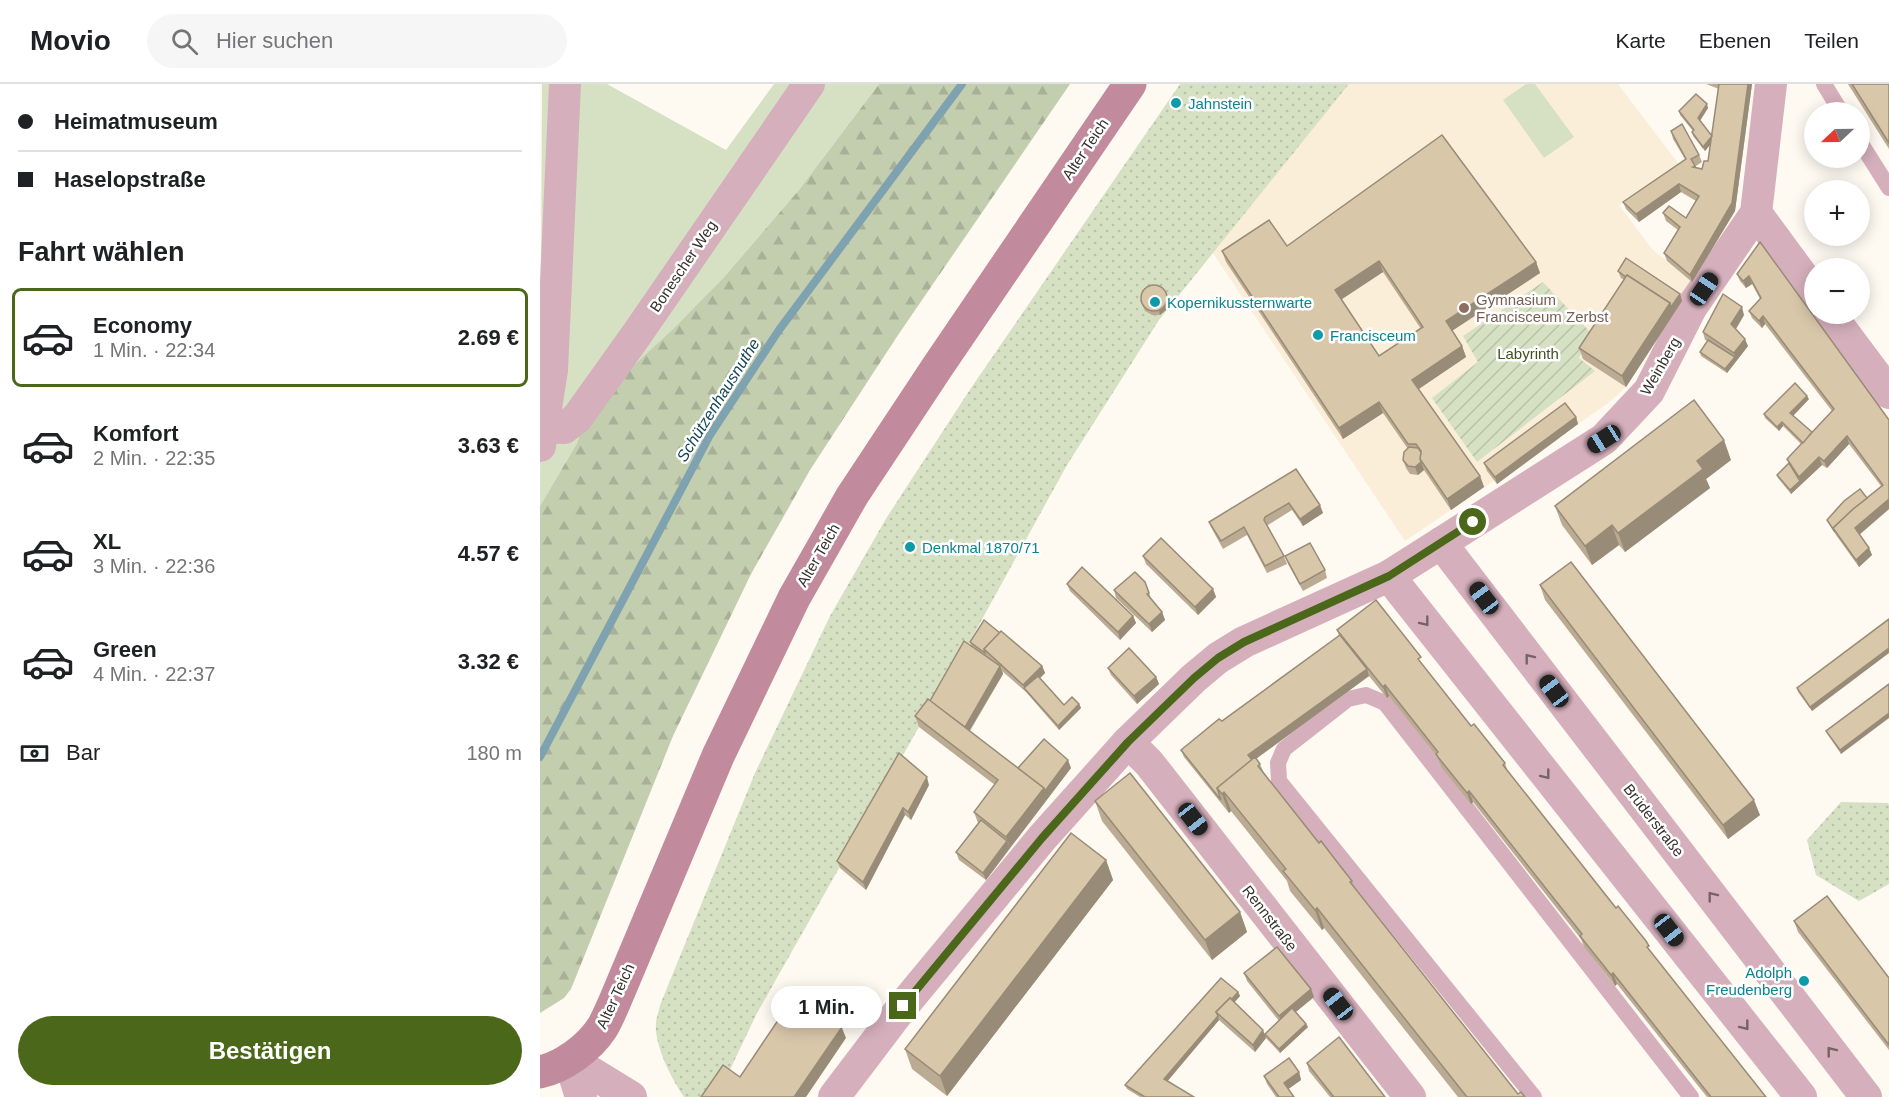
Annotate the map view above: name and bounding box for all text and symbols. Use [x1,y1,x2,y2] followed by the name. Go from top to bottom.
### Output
[147,14,567,68] search box
[30,25,111,56] text: Movio
[168,25,201,58] icon: search
[216,28,333,53] text: Hier suchen
[1616,29,1666,52] text: Karte
[1699,29,1771,52] text: Ebenen
[1804,29,1859,52] text: Teilen
[1188,95,1252,112] place label: Jahnstein
[1169,96,1183,110] marker: Jahnstein
[1804,102,1870,168] north arrow
[1804,102,1870,324] map controls
[54,109,218,134] text: Heimatmuseum
[1058,115,1112,183] street label: Alter Teich
[54,167,206,192] text: Haselopstraße
[1804,180,1870,246] button: +
[646,217,720,315] street label: Bonescher Weg
[18,237,185,267] text: Fahrt wählen
[1804,258,1870,324] button: −
[1686,269,1722,309] car
[1476,291,1609,325] place label: Gymnasium Francisceum Zerbst
[1167,294,1312,311] place label: Kopernikussternwarte
[1148,295,1162,309] marker: Kopernikussternwarte
[1457,301,1471,315] marker: Gymnasium Francisceum Zerbst
[21,311,75,365] icon: car
[93,313,192,338] text: Economy
[458,325,519,350] text: 2.69 €
[1330,327,1416,344] place label: Francisceum
[1311,328,1325,342] marker: Francisceum
[1637,334,1683,398] street label: Weinberg
[673,335,763,464] water label: Schützenhausnuthe
[93,339,215,361] text: 1 Min. · 22:34
[1497,345,1559,362] park label: Labyrinth
[21,419,75,473] icon: car
[93,421,179,446] text: Komfort
[1584,422,1624,456] car
[458,433,519,458] text: 3.63 €
[93,447,215,469] text: 2 Min. · 22:35
[1459,508,1486,535] route start
[793,521,843,589] street label: Alter Teich
[21,527,75,581] icon: car
[93,529,121,554] text: XL
[922,539,1040,556] place label: Denkmal 1870/71
[903,540,917,554] marker: Denkmal 1870/71
[458,541,519,566] text: 4.57 €
[93,555,215,577] text: 3 Min. · 22:36
[1466,578,1502,618] car
[1417,615,1428,626] one-way arrow
[21,635,75,689] icon: car
[93,637,157,662] text: Green
[458,649,519,674] text: 3.32 €
[1526,654,1537,665] one-way arrow
[93,663,215,685] text: 4 Min. · 22:37
[1536,671,1572,711] car
[18,737,51,770] icon: cash
[66,740,100,765] text: Bar
[466,742,522,764] text: 180 m
[1538,768,1549,779] one-way arrow
[1620,780,1688,860] street label: Brüderstraße
[1175,799,1211,839] car
[1239,882,1301,954] street label: Rennstraße
[1708,892,1719,903] one-way arrow
[1651,910,1687,950] car
[593,961,637,1031] street label: Alter Teich
[1706,964,1792,998] place label: Adolph Freudenberg
[1797,974,1811,988] marker: Adolph Freudenberg
[1320,984,1356,1024] car
[771,985,882,1027] callout: 1 Min.
[889,992,916,1019] route end
[798,996,855,1018] text: 1 Min.
[18,1016,522,1085] button: Bestätigen
[1738,1019,1749,1030] one-way arrow
[1827,1046,1838,1057] one-way arrow

